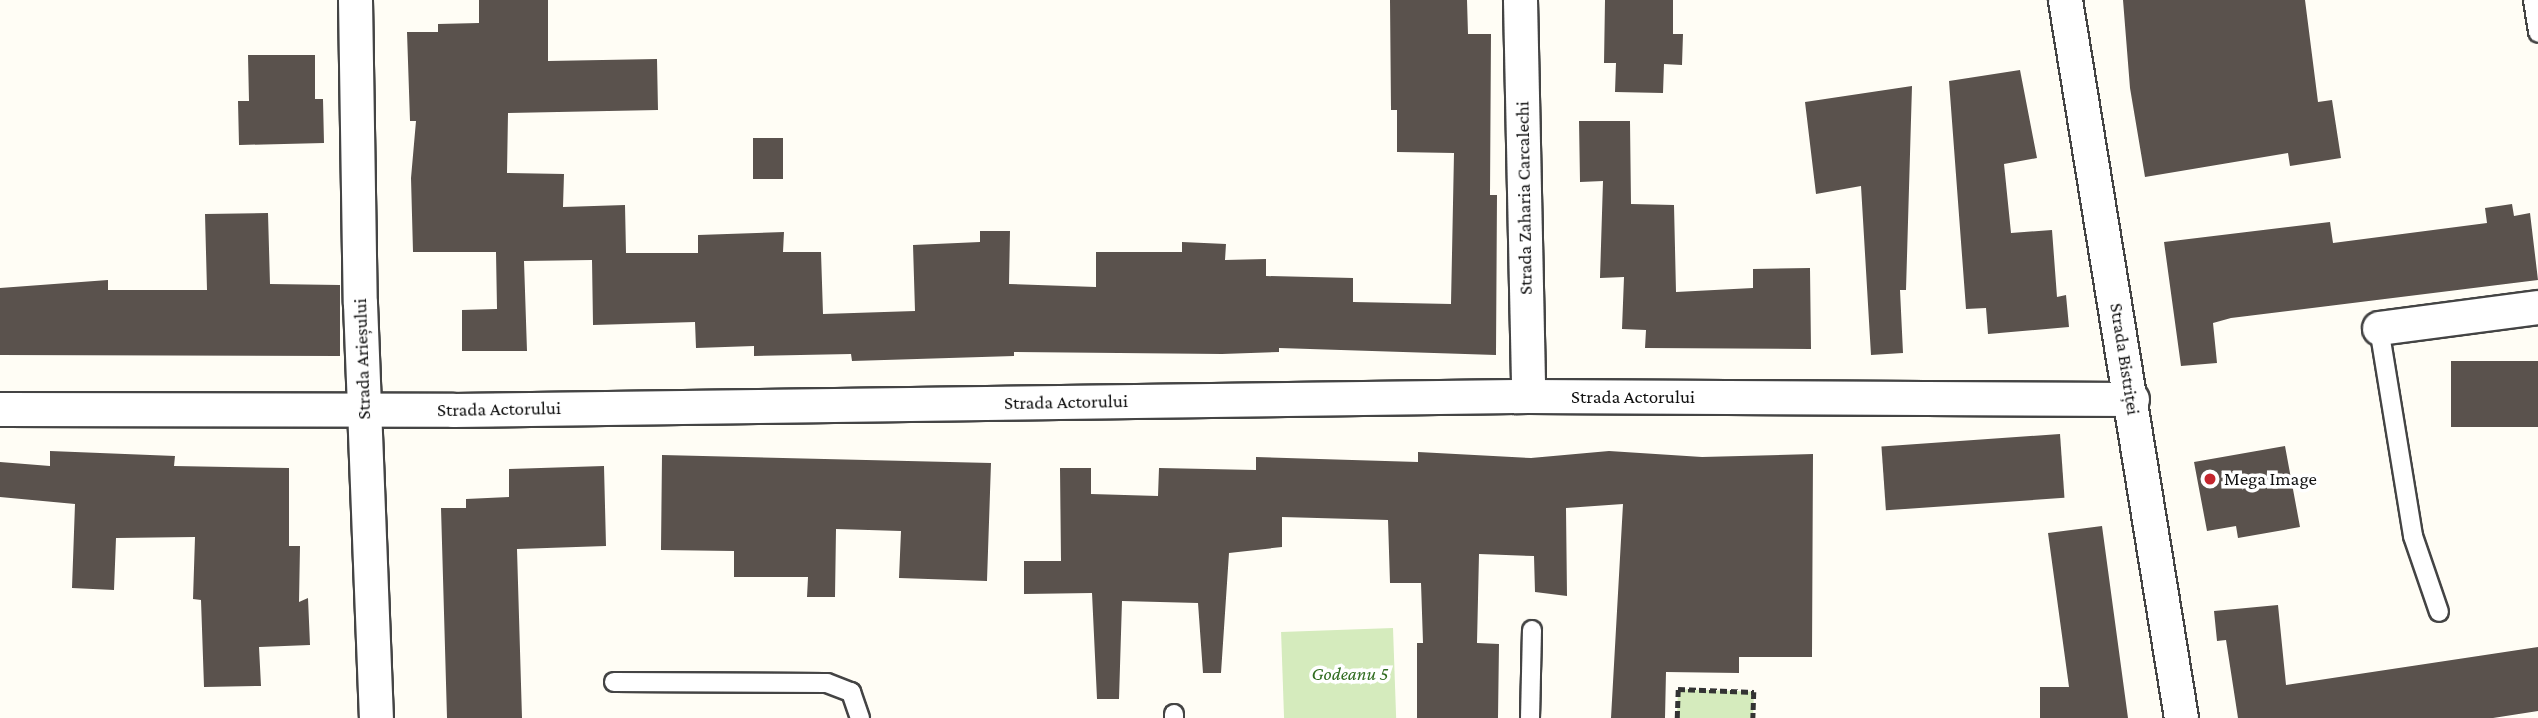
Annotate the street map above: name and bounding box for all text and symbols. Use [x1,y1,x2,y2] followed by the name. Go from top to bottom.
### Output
[1511,101,1537,295] street label: Strada Zaharia Carcalechi
[348,298,376,420] street label: Strada Arieșului
[2105,301,2145,417] street label: Strada Bistriței
[1571,386,1695,408] street label: Strada Actorului
[1004,390,1128,414] street label: Strada Actorului
[437,397,561,421] street label: Strada Actorului
[2224,468,2317,490] place label: Mega Image
[2202,471,2218,487] marker: Mega Image
[1312,663,1388,685] park label: Godeanu 5

